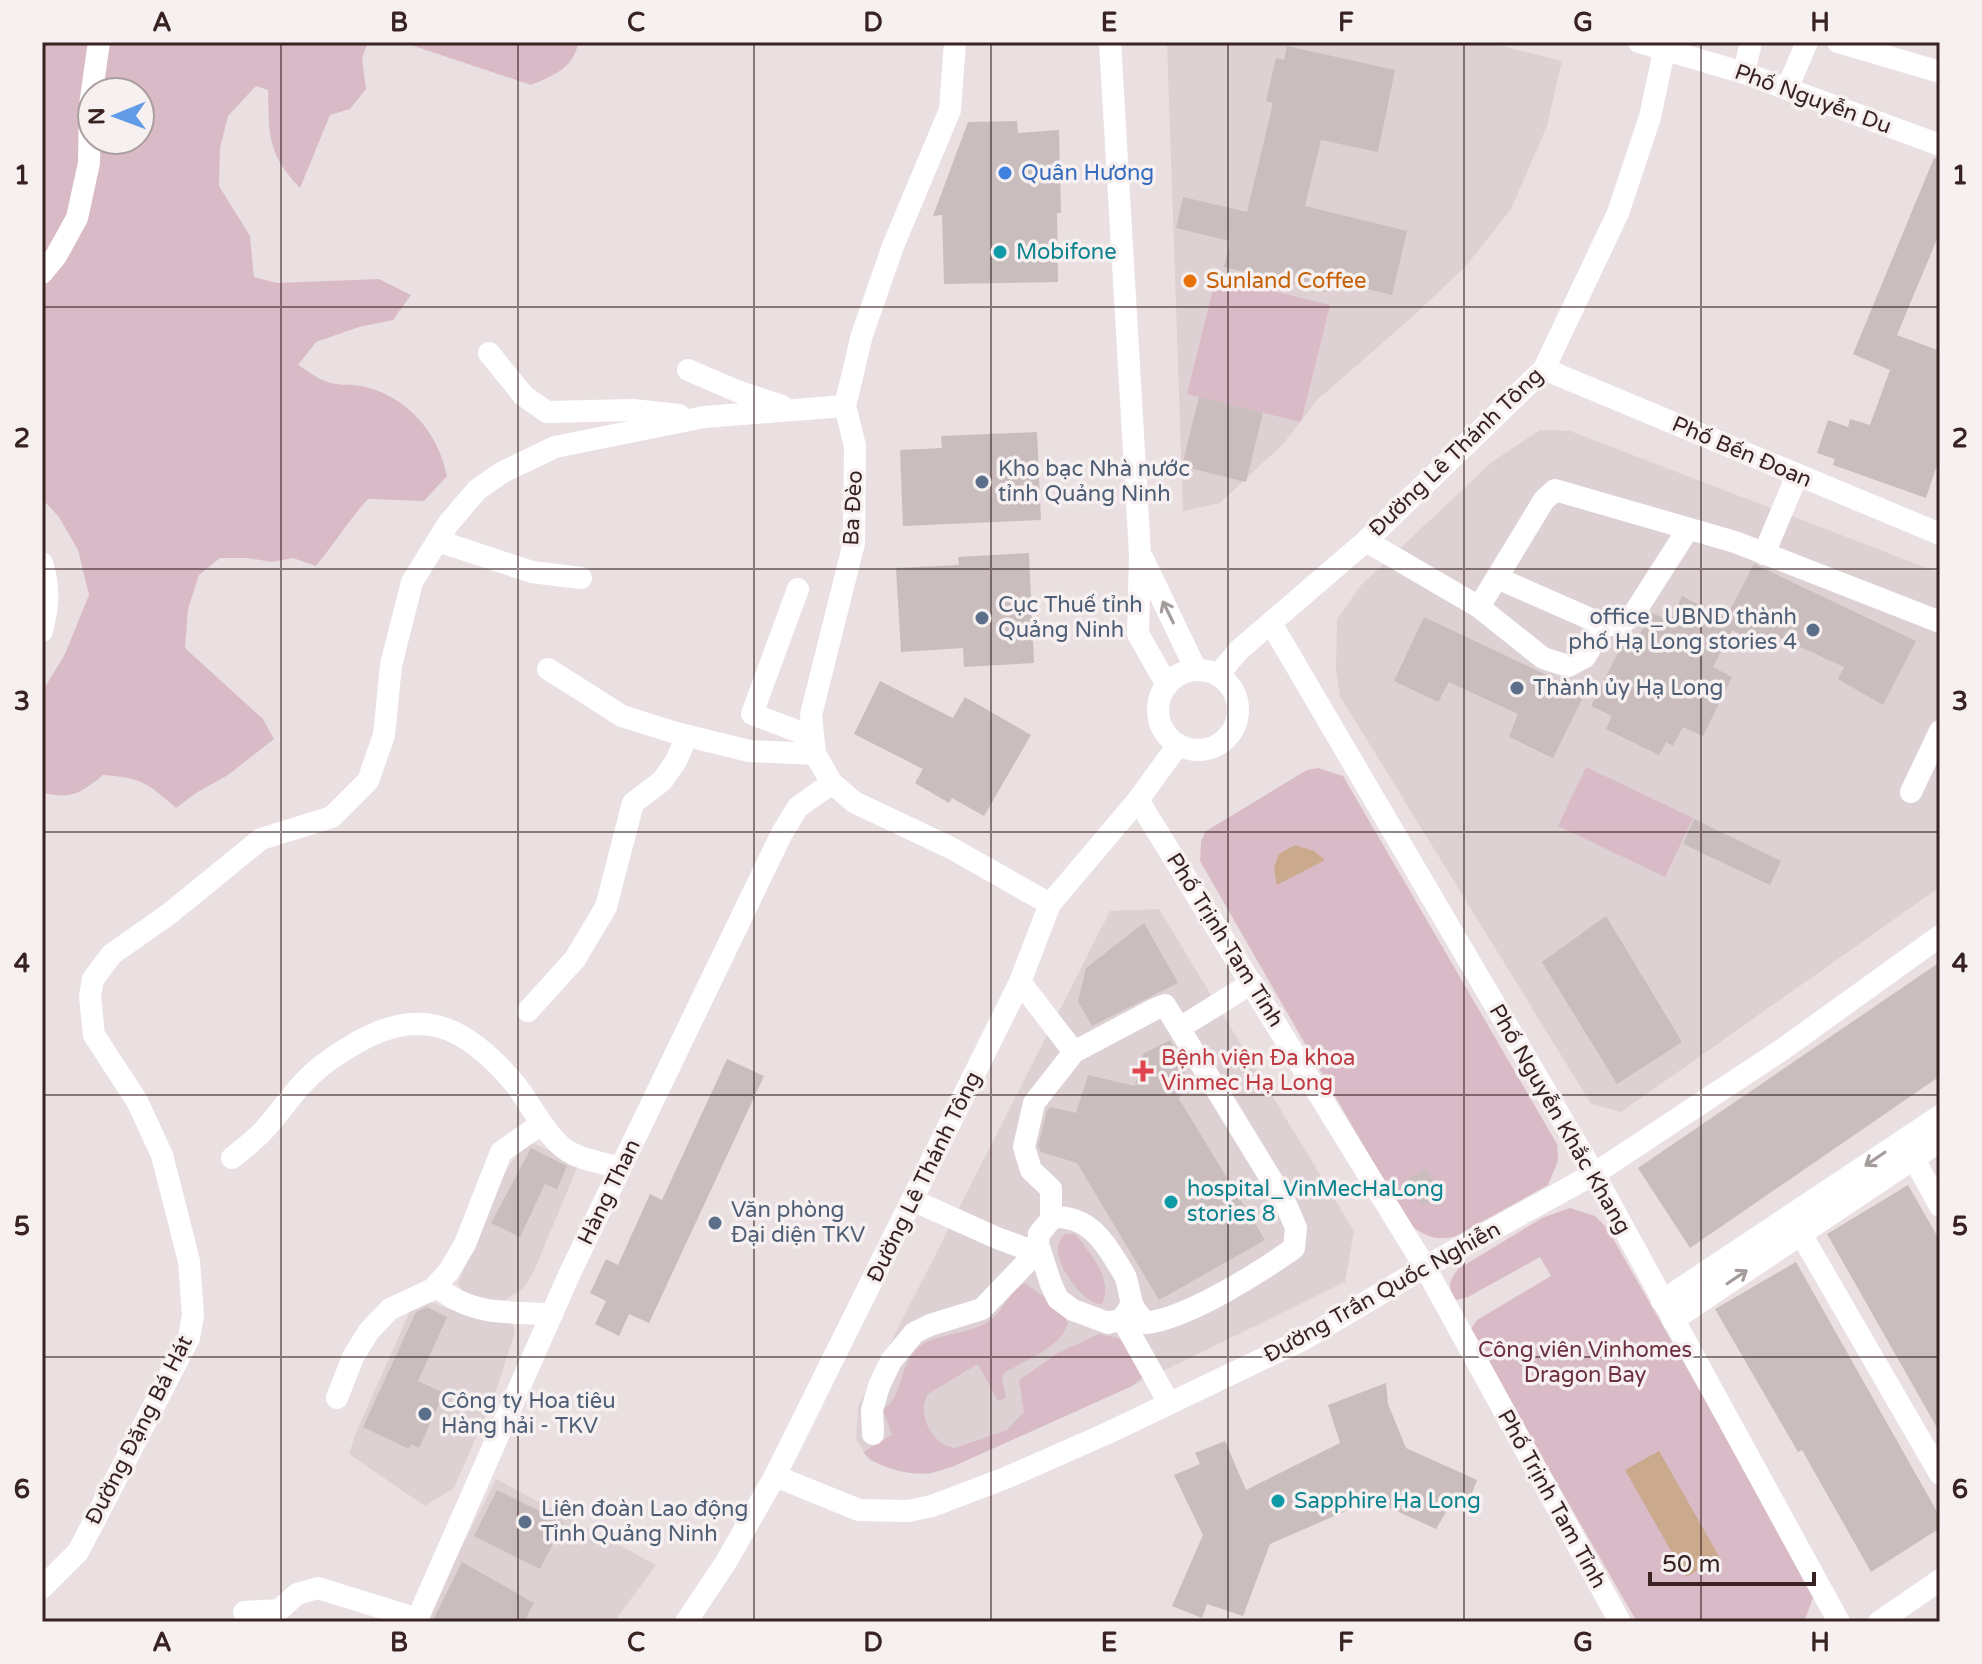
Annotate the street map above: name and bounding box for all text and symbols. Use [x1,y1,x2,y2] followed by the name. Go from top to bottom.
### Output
[152,7,172,38] text: A
[390,7,408,38] text: B
[627,7,645,38] text: C
[863,7,883,38] text: D
[1101,7,1117,38] text: E
[1338,7,1354,38] text: F
[1573,7,1593,38] text: G
[1810,7,1830,38] text: H
[1731,59,1895,139] street label: Phố Nguyễn Du
[76,76,156,156] north arrow
[84,107,110,125] text: N
[14,160,30,191] text: 1
[1021,160,1154,186] place label: Quân Hương
[1952,160,1968,191] text: 1
[996,164,1014,182] marker: Quân Hương
[1016,239,1117,265] place label: Mobifone
[991,243,1009,261] marker: Mobifone
[1206,268,1367,294] place label: Sunland Coffee
[1181,272,1199,290] marker: Sunland Coffee
[1364,362,1548,542] street label: Đường Lê Thánh Tông
[1668,411,1816,493] street label: Phố Bến Đoan
[14,423,30,454] text: 2
[1952,423,1968,454] text: 2
[998,456,1190,507] place label: Kho bạc Nhà nước tỉnh Quảng Ninh
[838,470,868,546] street label: Ba Đèo
[973,473,991,491] marker: Kho bạc Nhà nước tỉnh Quảng Ninh
[998,592,1143,643] place label: Cục Thuế tỉnh Quảng Ninh
[1160,600,1175,624] one-way arrow
[1568,604,1797,655] place label: office_UBND thành phố Hạ Long stories 4
[973,609,991,627] marker: Cục Thuế tỉnh Quảng Ninh
[1804,621,1822,639] marker: office_UBND thành phố Hạ Long stories 4
[1533,675,1724,701] place label: Thành ủy Hạ Long
[1508,679,1526,697] marker: Thành ủy Hạ Long
[14,686,30,717] text: 3
[1952,686,1968,717] text: 3
[1161,848,1289,1032] street label: Phố Trịnh Tam Tỉnh
[14,948,30,979] text: 4
[1952,948,1968,979] text: 4
[1484,1000,1636,1238] street label: Phố Nguyễn Khắc Khang
[1161,1045,1355,1096] place label: Bệnh viện Đa khoa Vinmec Hạ Long
[1132,1060,1154,1082] marker: Bệnh viện Đa khoa Vinmec Hạ Long
[862,1067,986,1287] street label: Đường Lê Thánh Tông
[572,1135,646,1249] street label: Hàng Than
[1865,1151,1887,1167] one-way arrow
[1187,1176,1444,1227] place label: hospital_VinMecHaLong stories 8
[1162,1193,1180,1211] marker: hospital_VinMecHaLong stories 8
[731,1197,865,1248] place label: Văn phòng Đại diện TKV
[14,1211,30,1242] text: 5
[1952,1211,1968,1242] text: 5
[706,1214,724,1232] marker: Văn phòng Đại diện TKV
[1259,1216,1505,1368] street label: Đường Trần Quốc Nghiễn
[1726,1269,1748,1285] one-way arrow
[80,1331,198,1529] street label: Đường Đặng Bá Hát
[1478,1337,1692,1388] park label: Công viên Vinhomes Dragon Bay
[441,1388,616,1439] place label: Công ty Hoa tiêu Hàng hải - TKV
[416,1405,434,1423] marker: Công ty Hoa tiêu Hàng hải - TKV
[1492,1405,1612,1593] street label: Phố Trịnh Tam Tỉnh
[14,1474,30,1505] text: 6
[1952,1474,1968,1505] text: 6
[1294,1488,1481,1514] place label: Sapphire Ha Long
[1269,1492,1287,1510] marker: Sapphire Ha Long
[541,1496,748,1547] place label: Liên đoàn Lao động Tỉnh Quảng Ninh
[516,1513,534,1531] marker: Liên đoàn Lao động Tỉnh Quảng Ninh
[1650,1536,1814,1586] scale bar
[1662,1550,1720,1579] text: 50 m
[152,1627,172,1658] text: A
[390,1627,408,1658] text: B
[627,1627,645,1658] text: C
[863,1627,883,1658] text: D
[1101,1627,1117,1658] text: E
[1338,1627,1354,1658] text: F
[1573,1627,1593,1658] text: G
[1810,1627,1830,1658] text: H

